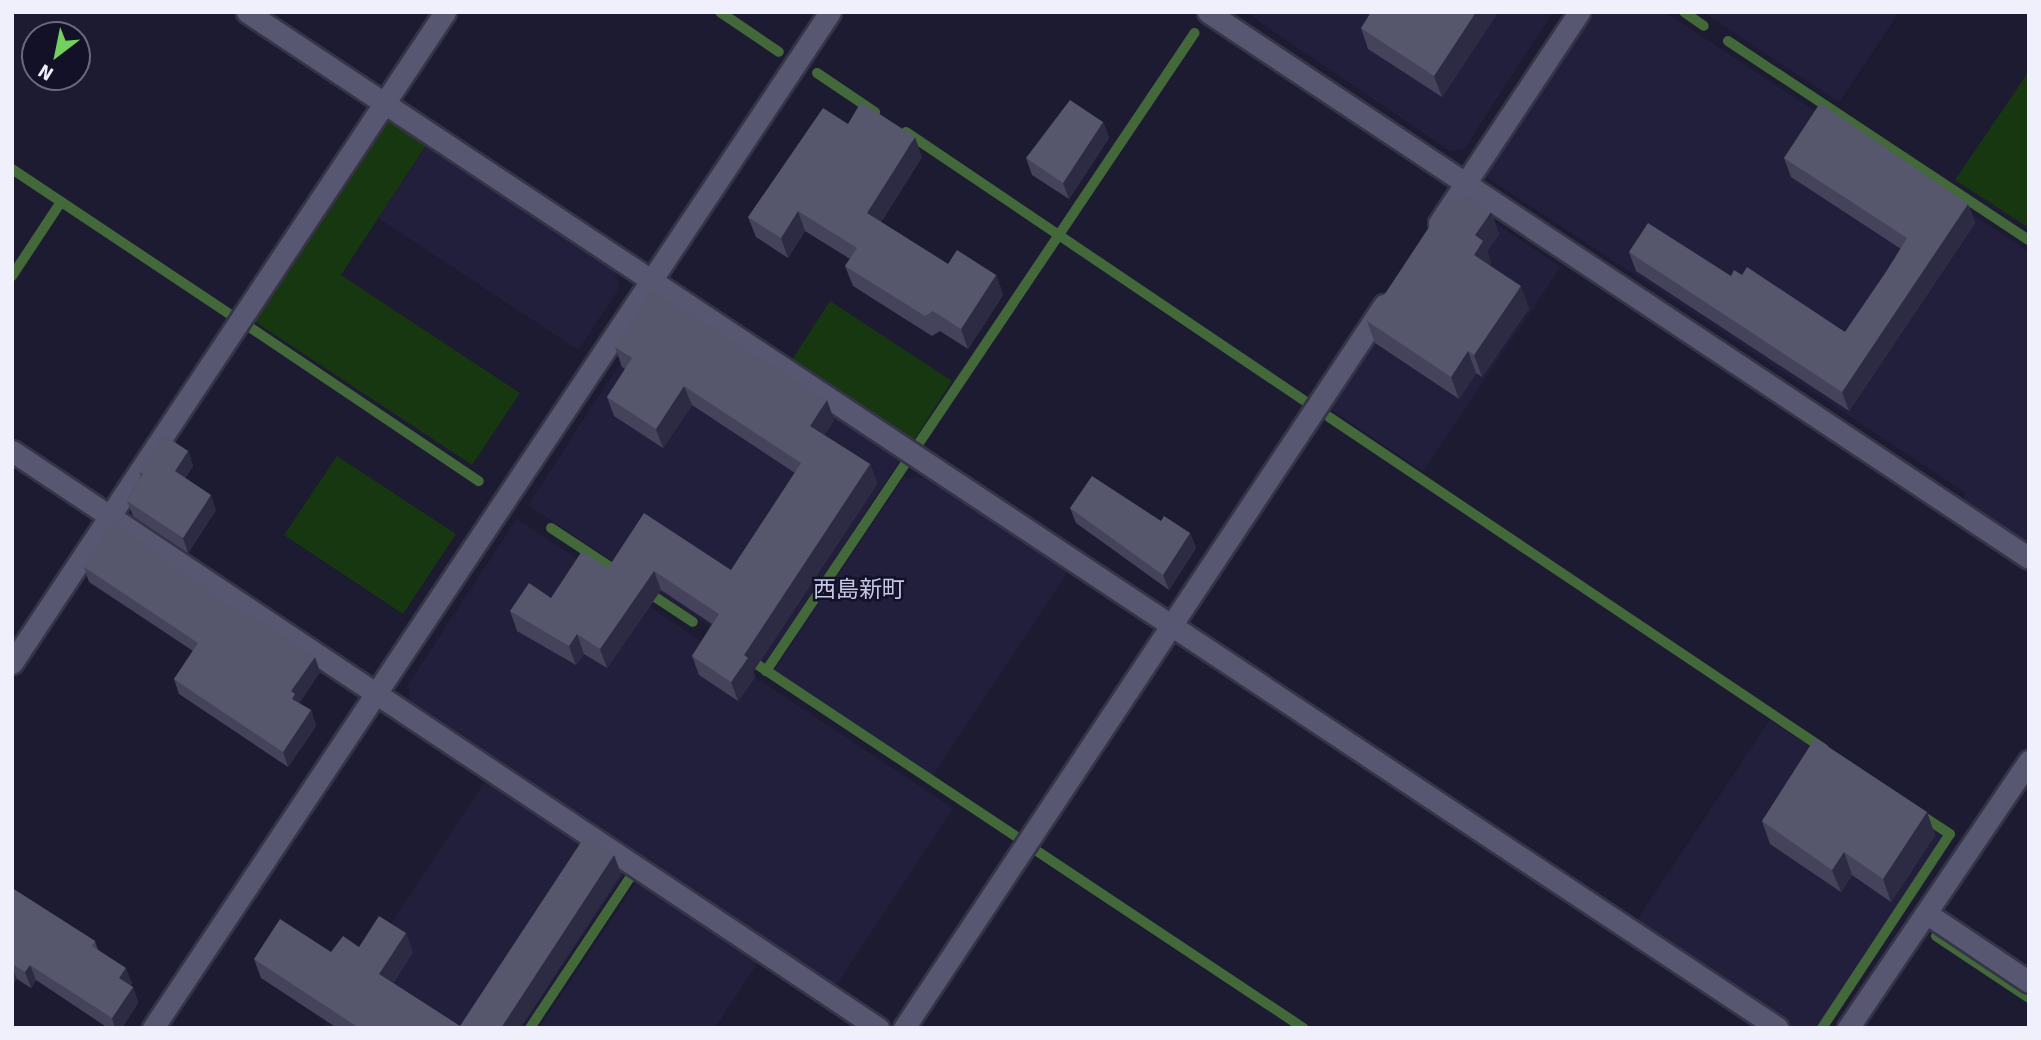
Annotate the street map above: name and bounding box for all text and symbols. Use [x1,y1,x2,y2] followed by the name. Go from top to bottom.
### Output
[21,21,91,91] north arrow
[34,58,58,86] text: N
[813,576,905,604] district label: 西島新町

